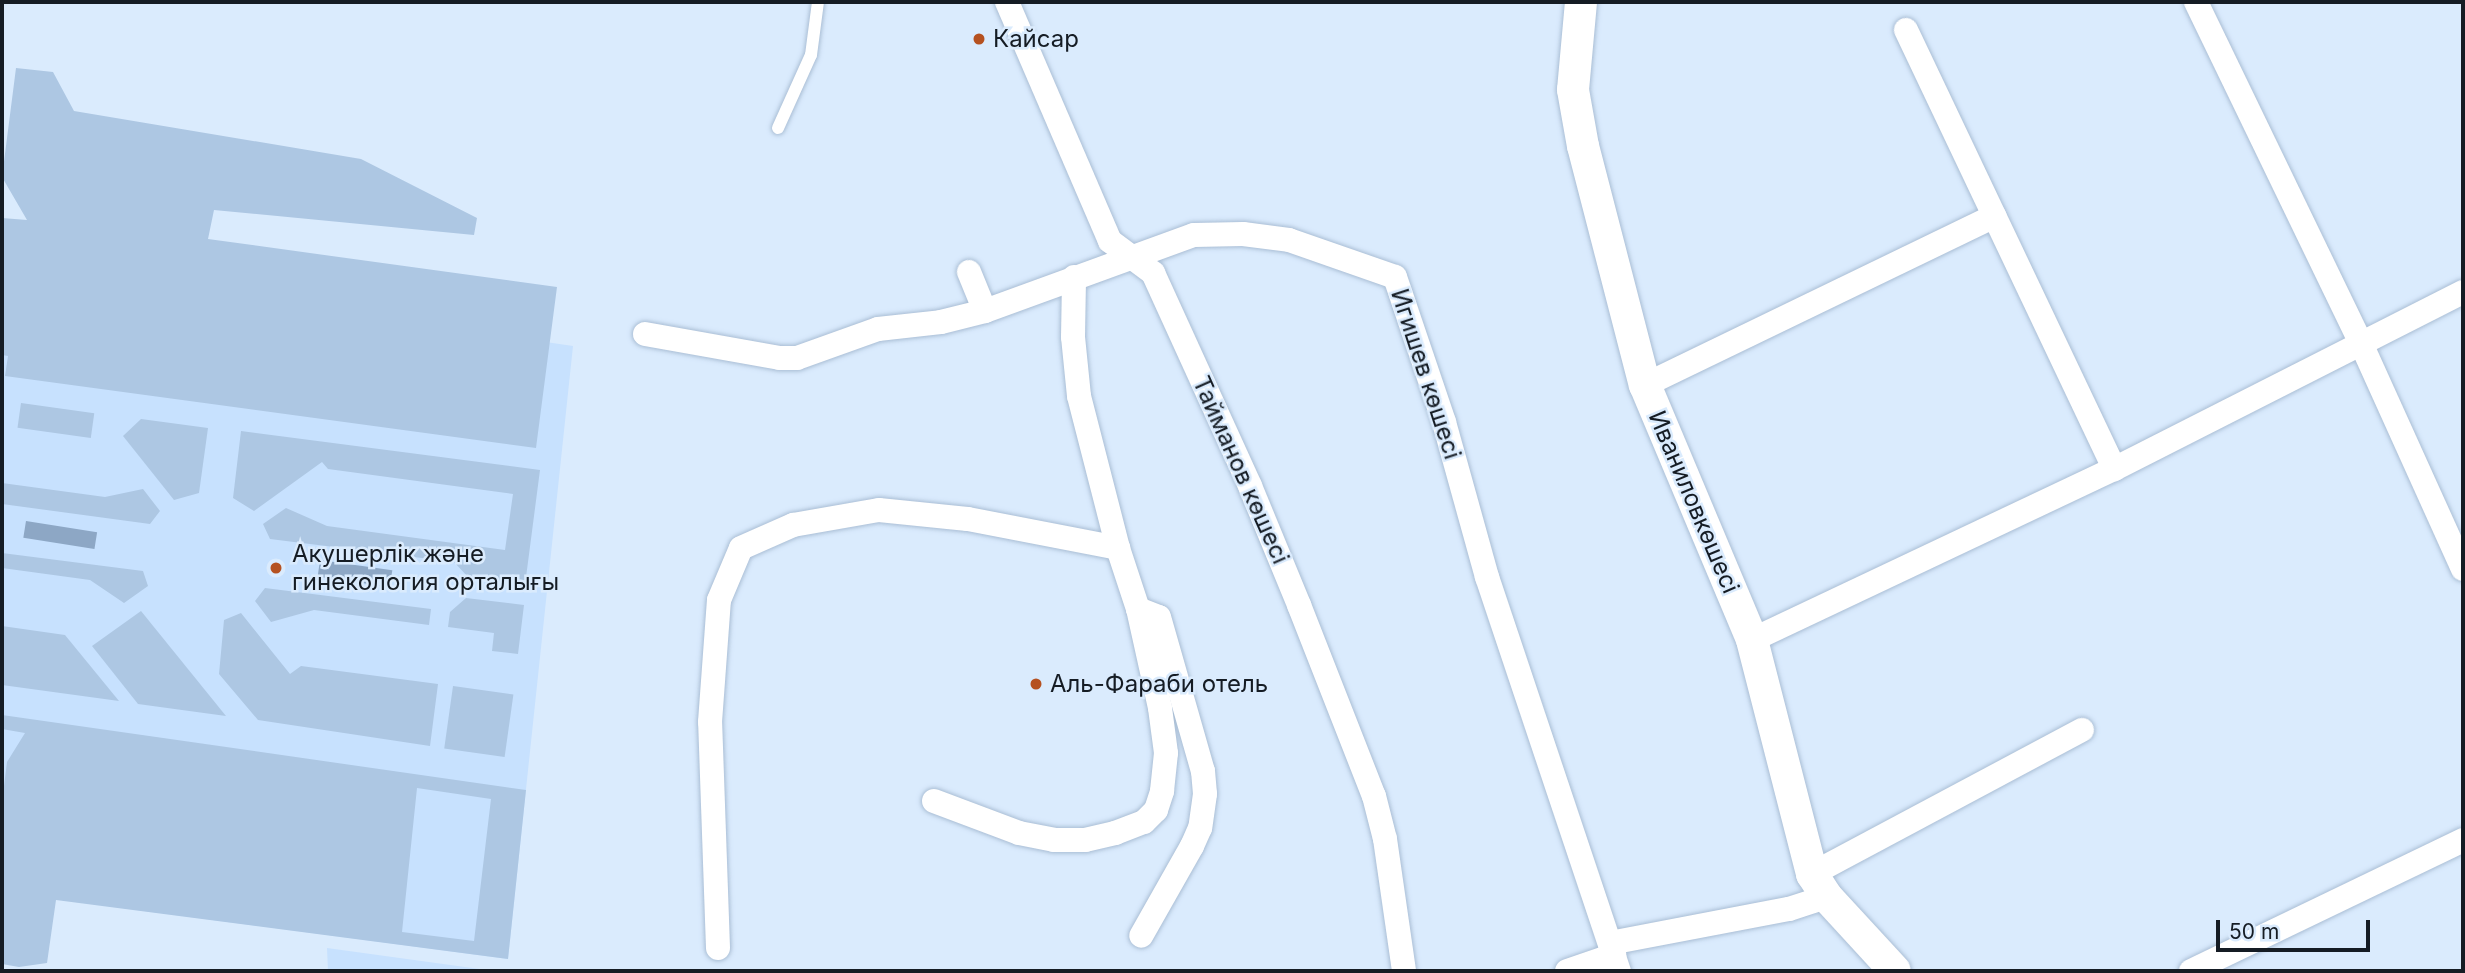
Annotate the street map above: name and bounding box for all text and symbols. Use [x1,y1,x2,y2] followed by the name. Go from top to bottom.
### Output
[993,25,1079,53] place label: Кайсар
[971,31,987,47] marker: Кайсар
[1385,285,1467,463] street label: Игишев көшесі
[1187,372,1295,568] street label: Тайманов көшесі
[1643,406,1745,598] street label: Иваниловкөшесі
[292,540,559,596] place label: Акушерлік және гинекология орталығы
[266,558,286,578] marker: Акушерлік және гинекология орталығы
[1050,670,1268,698] place label: Аль-Фараби отель
[1028,676,1044,692] marker: Аль-Фараби отель
[2220,906,2374,950] scale bar
[2229,919,2279,944] text: 50 m

